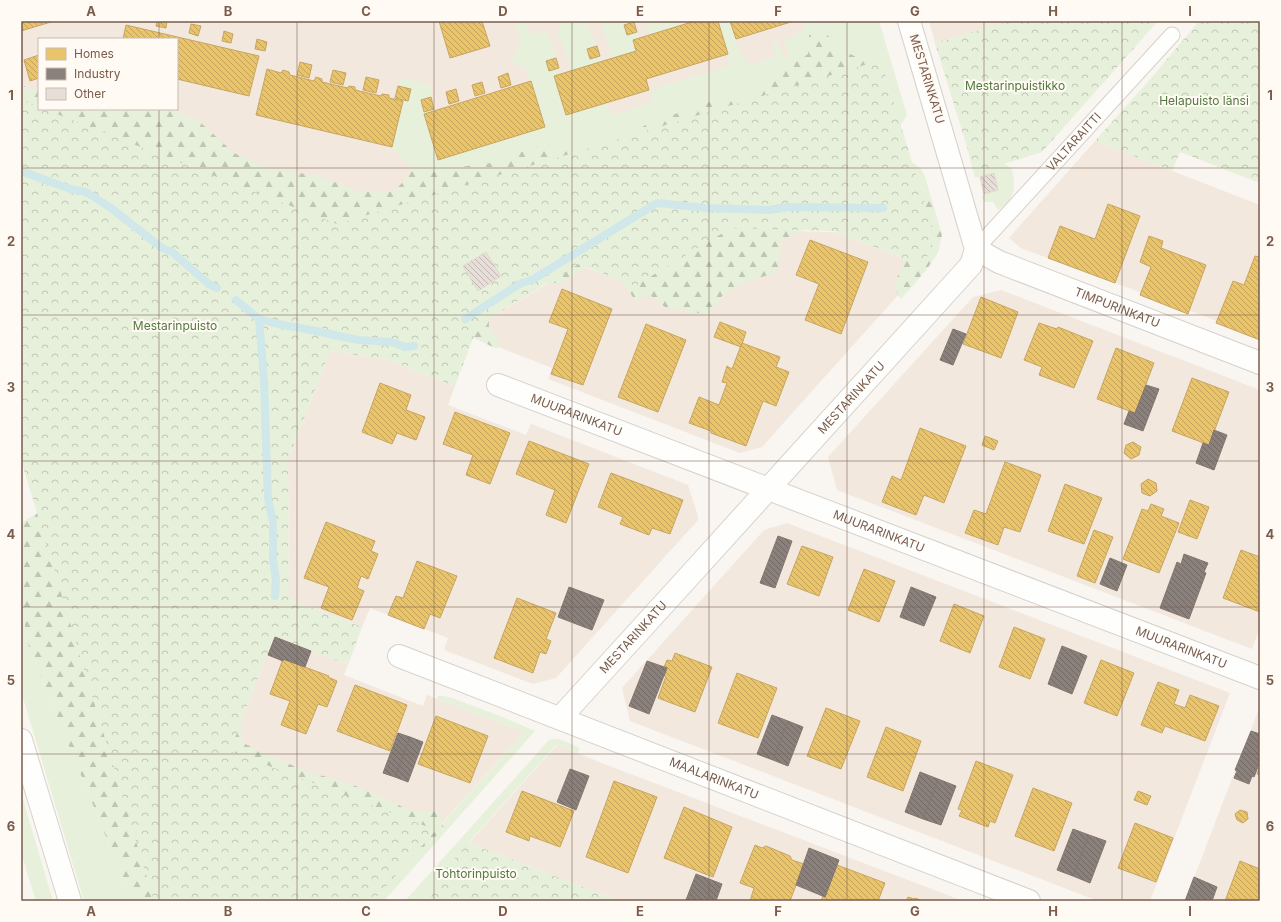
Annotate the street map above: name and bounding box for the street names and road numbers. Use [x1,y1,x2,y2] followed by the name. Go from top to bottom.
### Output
[907,32,948,125] street label: MESTARINKATU
[1043,109,1104,174] street label: VALTARAITTI
[1072,284,1162,331] street label: TIMPURINKATU
[814,358,888,437] street label: MESTARINKATU
[529,390,624,439] street label: MUURARINKATU
[831,507,927,555] street label: MUURARINKATU
[596,598,670,676] street label: MESTARINKATU
[1134,623,1229,672] street label: MUURARINKATU
[667,754,761,802] street label: MAALARINKATU

